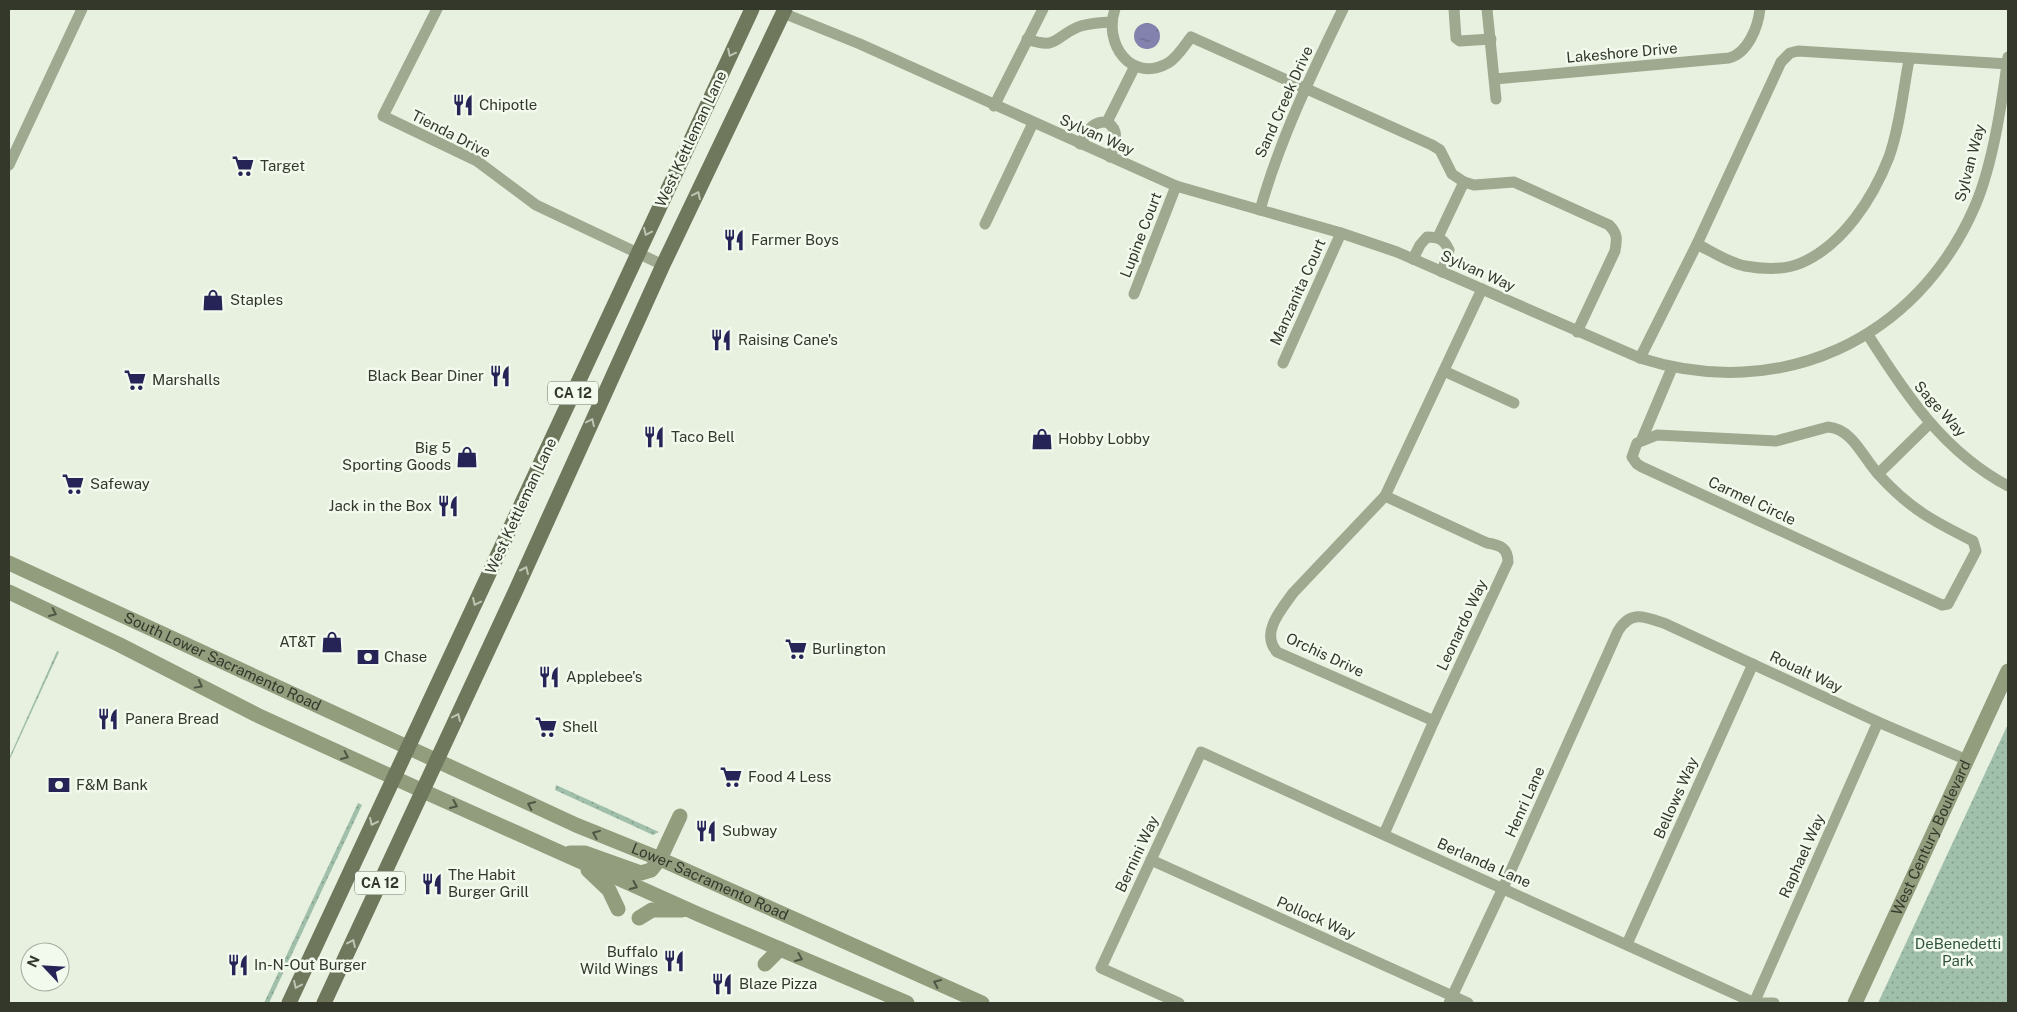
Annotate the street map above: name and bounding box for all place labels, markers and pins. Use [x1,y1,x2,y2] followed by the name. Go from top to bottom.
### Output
[450,92,476,118] restaurant icon: Chipotle
[479,96,537,113] place label: Chipotle
[230,153,256,179] supermarket icon: Target
[260,157,305,174] place label: Target
[721,227,747,253] restaurant icon: Farmer Boys
[751,231,839,248] place label: Farmer Boys
[200,287,226,313] shop icon: Staples
[230,291,283,308] place label: Staples
[708,327,734,353] restaurant icon: Raising Cane's
[738,331,838,348] place label: Raising Cane's
[487,363,513,389] restaurant icon: Black Bear Diner
[122,367,148,393] supermarket icon: Marshalls
[368,367,484,384] place label: Black Bear Diner
[152,371,220,388] place label: Marshalls
[641,424,667,450] restaurant icon: Taco Bell
[1029,426,1055,452] shop icon: Hobby Lobby
[671,428,735,445] place label: Taco Bell
[1058,430,1150,447] place label: Hobby Lobby
[342,439,451,473] place label: Big 5 Sporting Goods
[454,444,480,470] shop icon: Big 5 Sporting Goods
[60,471,86,497] supermarket icon: Safeway
[90,475,150,492] place label: Safeway
[435,493,461,519] restaurant icon: Jack in the Box
[329,497,432,514] place label: Jack in the Box
[319,629,345,655] shop icon: AT&T
[279,633,316,650] place label: AT&T
[783,636,809,662] supermarket icon: Burlington
[812,640,886,657] place label: Burlington
[355,644,381,670] bank icon: Chase
[384,648,427,665] place label: Chase
[536,664,562,690] restaurant icon: Applebee's
[566,668,642,685] place label: Applebee's
[95,706,121,732] restaurant icon: Panera Bread
[125,710,219,727] place label: Panera Bread
[533,714,559,740] supermarket icon: Shell
[562,718,598,735] place label: Shell
[718,764,744,790] supermarket icon: Food 4 Less
[748,768,831,785] place label: Food 4 Less
[46,772,72,798] bank icon: F&M Bank
[76,776,148,793] place label: F&M Bank
[693,818,719,844] restaurant icon: Subway
[722,822,777,839] place label: Subway
[448,866,529,900] place label: The Habit Burger Grill
[419,871,445,897] restaurant icon: The Habit Burger Grill
[580,943,658,977] place label: Buffalo Wild Wings
[661,948,687,974] restaurant icon: Buffalo Wild Wings
[225,952,251,978] restaurant icon: In-N-Out Burger
[254,956,367,973] place label: In-N-Out Burger
[709,971,735,997] restaurant icon: Blaze Pizza
[739,975,817,992] place label: Blaze Pizza

